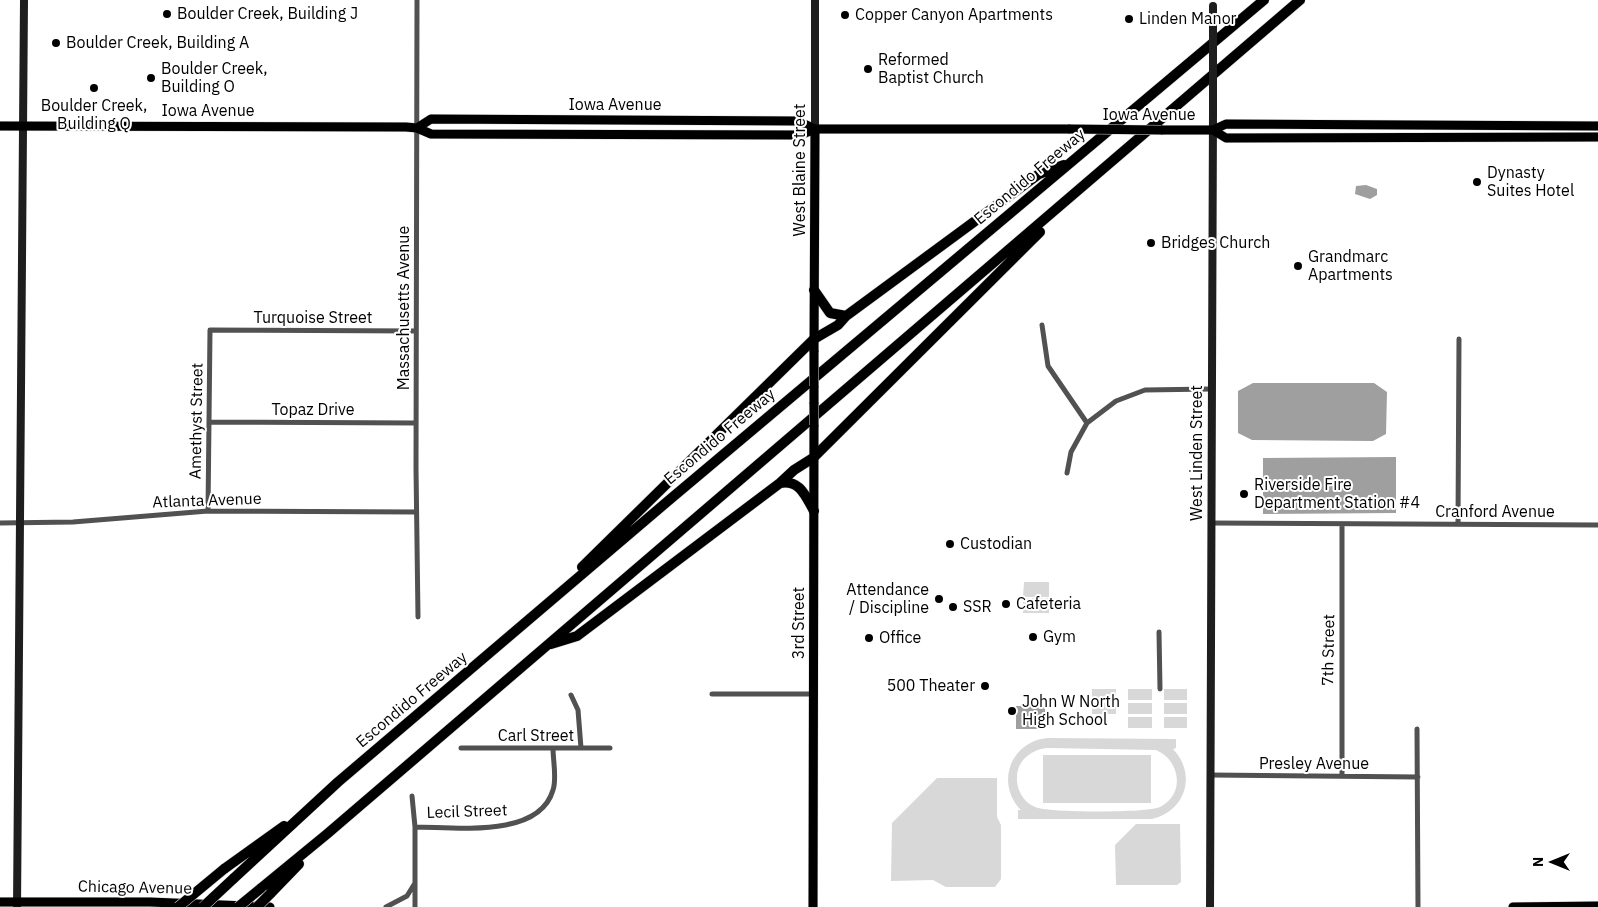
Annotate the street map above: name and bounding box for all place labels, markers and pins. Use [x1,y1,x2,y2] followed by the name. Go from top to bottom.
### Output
[177,4,358,24] place label: Boulder Creek, Building J
[855,5,1053,25] place label: Copper Canyon Apartments
[161,8,173,20] marker: Boulder Creek, Building J
[839,9,851,21] marker: Copper Canyon Apartments
[1139,9,1236,29] place label: Linden Manor
[1123,13,1135,25] marker: Linden Manor
[66,33,249,53] place label: Boulder Creek, Building A
[50,37,62,49] marker: Boulder Creek, Building A
[878,50,984,88] place label: Reformed Baptist Church
[161,59,268,97] place label: Boulder Creek, Building O
[862,63,874,75] marker: Reformed Baptist Church
[145,72,157,84] marker: Boulder Creek, Building O
[88,82,100,94] marker: Boulder Creek, Building Q
[41,96,147,134] place label: Boulder Creek, Building Q
[1487,163,1574,201] place label: Dynasty Suites Hotel
[1471,176,1483,188] marker: Dynasty Suites Hotel
[1161,233,1270,253] place label: Bridges Church
[1145,237,1157,249] marker: Bridges Church
[1308,247,1393,285] place label: Grandmarc Apartments
[1292,260,1304,272] marker: Grandmarc Apartments
[1254,475,1420,513] place label: Riverside Fire Department Station #4
[1238,488,1250,500] marker: Riverside Fire Department Station #4
[960,534,1032,554] place label: Custodian
[944,538,956,550] marker: Custodian
[846,580,929,618] place label: Attendance / Discipline
[933,593,945,605] marker: Attendance / Discipline
[1016,594,1081,614] place label: Cafeteria
[963,597,992,617] place label: SSR
[1000,598,1012,610] marker: Cafeteria
[947,601,959,613] marker: SSR
[1043,627,1076,647] place label: Gym
[879,628,921,648] place label: Office
[1027,631,1039,643] marker: Gym
[863,632,875,644] marker: Office
[887,676,975,696] place label: 500 Theater
[979,680,991,692] marker: 500 Theater
[1022,692,1120,730] place label: John W North High School
[1006,705,1018,717] marker: John W North High School

